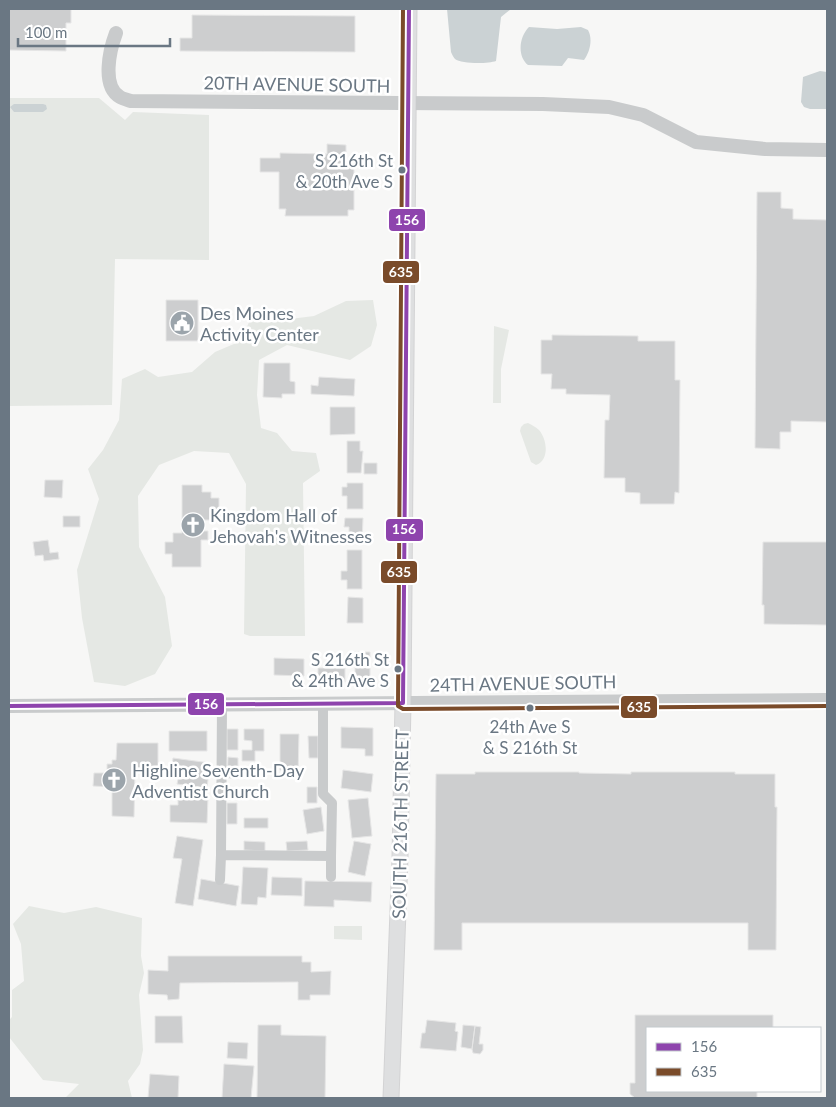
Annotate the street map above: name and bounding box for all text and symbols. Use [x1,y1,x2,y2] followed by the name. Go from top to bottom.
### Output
[18,15,170,47] scale bar
[25,23,67,41] text: 100 m
[203,71,391,97] street label: 20TH AVENUE SOUTH
[296,150,393,192] place label: S 216th St & 20th Ave S
[397,165,407,175] marker: S 216th St & 20th Ave S
[388,208,426,232] line badge: 156
[395,211,419,228] text: 156
[382,260,420,284] line badge: 635
[389,263,413,280] text: 635
[200,302,319,345] place label: Des Moines Activity Center
[169,310,195,336] public building icon: Des Moines Activity Center
[210,504,372,547] place label: Kingdom Hall of Jehovah's Witnesses
[180,512,206,538] church icon: Kingdom Hall of Jehovah's Witnesses
[385,518,424,542] line badge: 156
[392,520,416,537] text: 156
[380,560,418,584] line badge: 635
[387,563,411,580] text: 635
[292,649,389,691] place label: S 216th St & 24th Ave S
[393,664,403,674] marker: S 216th St & 24th Ave S
[429,670,617,696] street label: 24TH AVENUE SOUTH
[187,692,225,716] line badge: 156
[194,695,218,712] text: 156
[620,695,658,719] line badge: 635
[627,698,651,715] text: 635
[525,703,535,713] marker: 24th Ave S & S 216th St
[483,716,577,758] place label: 24th Ave S & S 216th St
[387,729,413,919] street label: SOUTH 216TH STREET
[132,759,305,802] place label: Highline Seventh-Day Adventist Church
[101,767,127,793] church icon: Highline Seventh-Day Adventist Church
[646,1027,821,1092] legend
[691,1037,717,1055] text: 156
[691,1062,717,1080] text: 635

